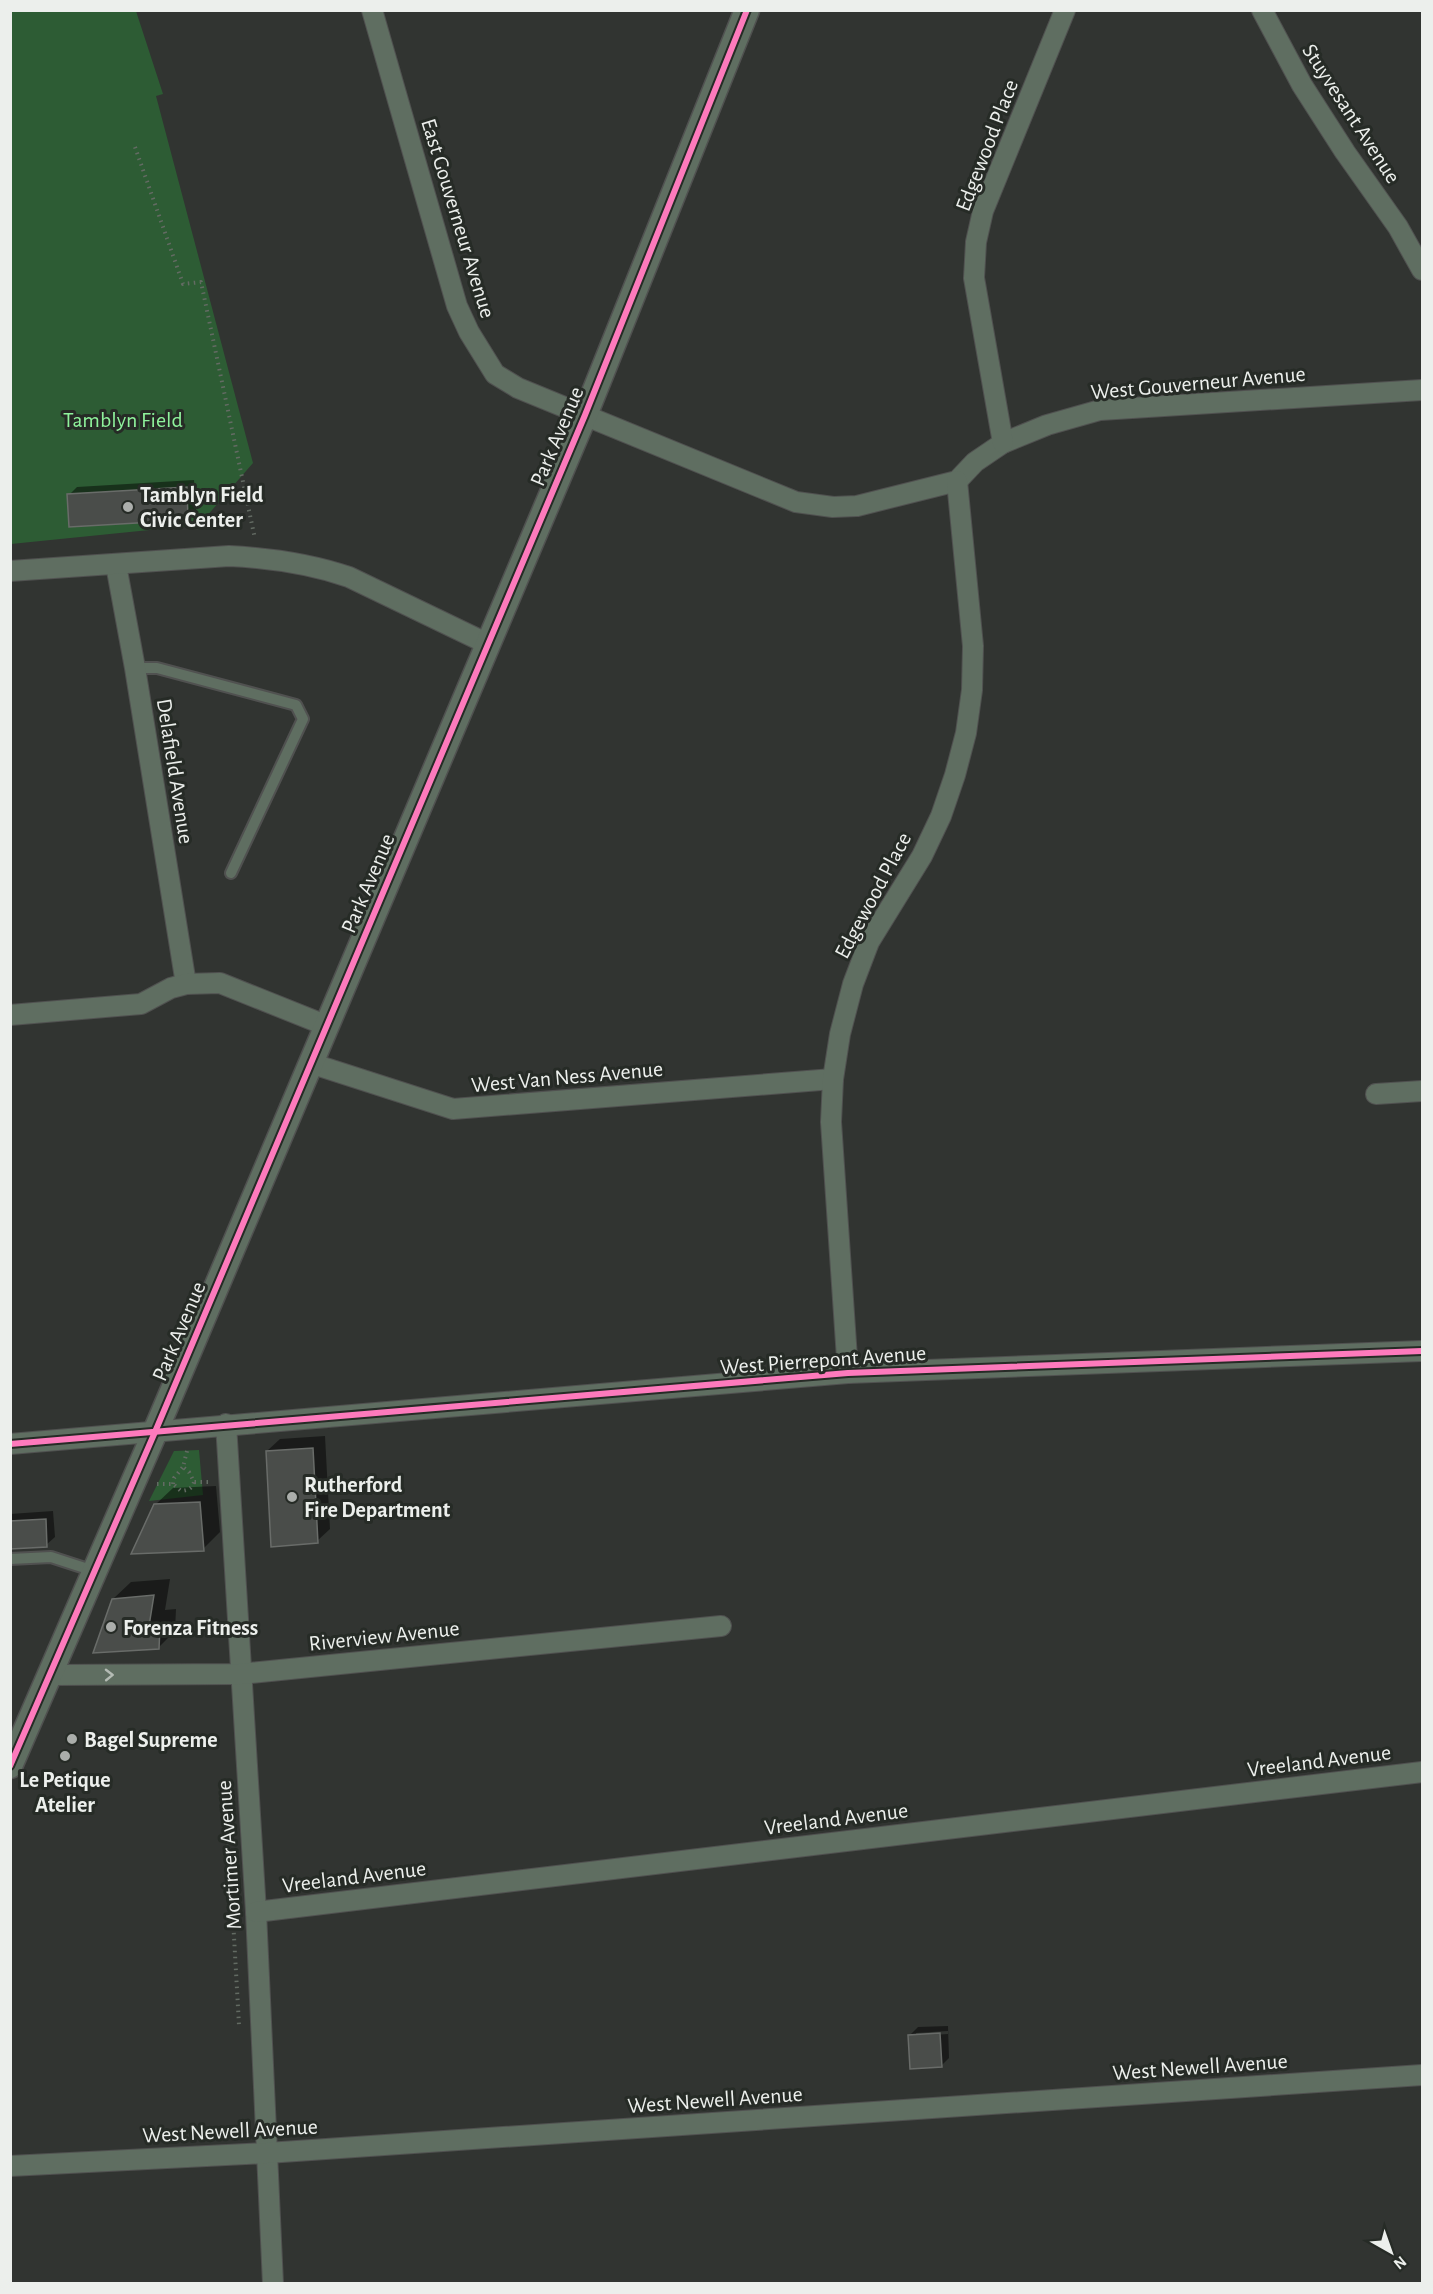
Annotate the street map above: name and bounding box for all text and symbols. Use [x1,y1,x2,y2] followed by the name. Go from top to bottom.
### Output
[1298,40,1404,187] street label: Stuyvesant Avenue
[952,77,1022,214] street label: Edgewood Place
[417,116,499,321] street label: East Gouverneur Avenue
[1090,363,1306,403] street label: West Gouverneur Avenue
[526,383,588,489] street label: Park Avenue
[63,409,183,431] park label: Tamblyn Field
[140,484,264,531] place label: Tamblyn Field Civic Center
[121,500,135,514] marker: Tamblyn Field Civic Center
[153,697,197,845] street label: Delafield Avenue
[831,829,915,962] street label: Edgewood Place
[337,830,399,936] street label: Park Avenue
[470,1058,664,1096] street label: West Van Ness Avenue
[148,1278,210,1384] street label: Park Avenue
[719,1342,927,1378] street label: West Pierrepont Avenue
[304,1474,451,1521] place label: Rutherford Fire Department
[285,1490,299,1504] marker: Rutherford Fire Department
[123,1617,258,1639] place label: Forenza Fitness
[308,1617,461,1655] street label: Riverview Avenue
[104,1620,118,1634] marker: Forenza Fitness
[104,1669,113,1681] one-way arrow
[84,1729,218,1751] place label: Bagel Supreme
[65,1732,79,1746] marker: Bagel Supreme
[1246,1741,1392,1781] street label: Vreeland Avenue
[58,1749,72,1763] marker: Le Petique Atelier
[19,1769,111,1816] place label: Le Petique Atelier
[213,1780,245,1930] street label: Mortimer Avenue
[763,1799,909,1839] street label: Vreeland Avenue
[281,1857,427,1897] street label: Vreeland Avenue
[1112,2050,1288,2084] street label: West Newell Avenue
[627,2083,803,2117] street label: West Newell Avenue
[142,2115,318,2147] street label: West Newell Avenue
[1361,2222,1421,2282] north arrow
[1391,2253,1409,2272] text: N

